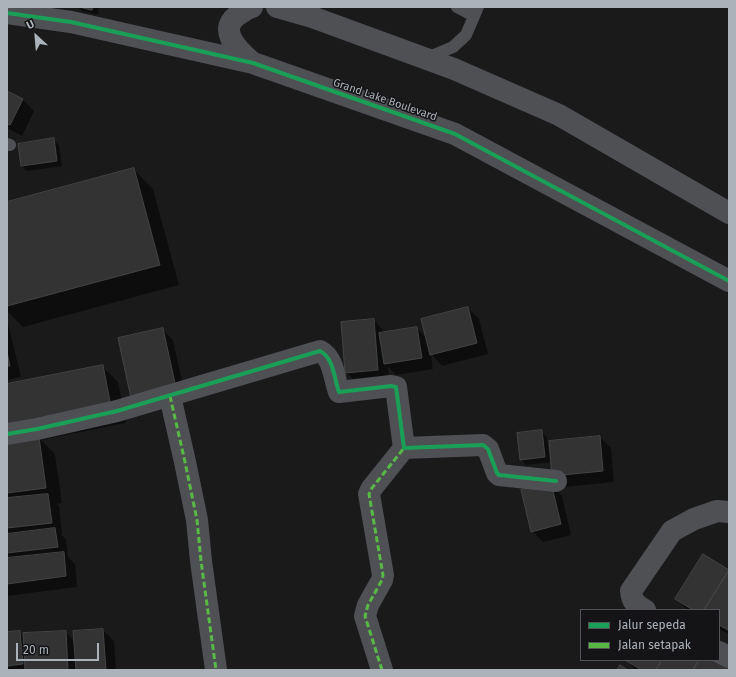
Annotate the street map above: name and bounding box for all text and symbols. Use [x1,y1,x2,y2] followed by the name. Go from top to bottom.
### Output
[16,16,56,56] north arrow
[24,17,37,32] text: U
[331,76,439,124] street label: Grand Lake Boulevard
[580,609,720,661] legend
[618,618,686,632] text: Jalur sepeda
[18,635,101,661] scale bar
[618,638,691,652] text: Jalan setapak
[23,643,49,657] text: 20 m

